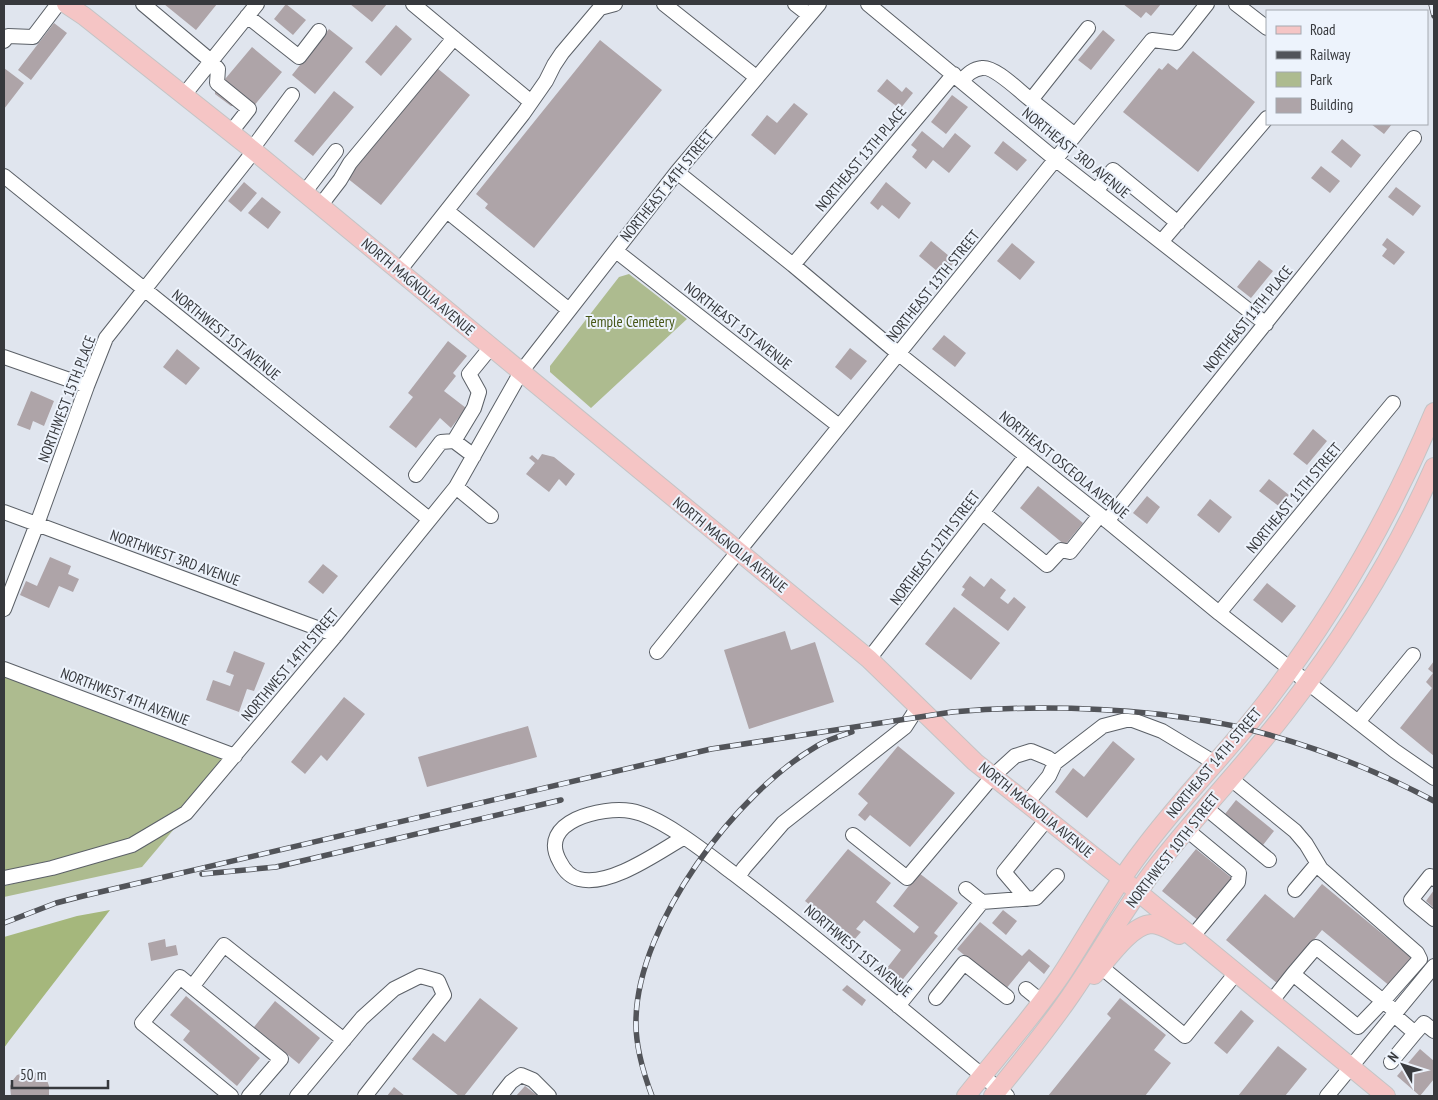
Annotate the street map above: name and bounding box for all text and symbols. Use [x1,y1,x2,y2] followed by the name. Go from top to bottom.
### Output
[1266,10,1428,125] legend
[1310,20,1336,39] text: Road
[1310,45,1351,64] text: Railway
[1310,70,1332,89] text: Park
[1310,95,1353,114] text: Building
[811,102,910,215] street label: NORTHEAST 13TH PLACE
[1018,103,1134,202] street label: NORTHEAST 3RD AVENUE
[616,126,718,245] street label: NORTHEAST 14TH STREET
[882,226,984,345] street label: NORTHEAST 13TH STREET
[358,234,479,340] street label: NORTH MAGNOLIA AVENUE
[1199,262,1296,376] street label: NORTHEAST 11TH PLACE
[681,278,796,374] street label: NORTHEAST 1ST AVENUE
[168,285,284,384] street label: NORTHWEST 1ST AVENUE
[585,312,675,331] park label: Temple Cemetery
[34,333,99,465] street label: NORTHWEST 15TH PLACE
[996,407,1133,523] street label: NORTHEAST OSCEOLA AVENUE
[1242,438,1346,557] street label: NORTHEAST 11TH STREET
[885,487,984,609] street label: NORTHEAST 12TH STREET
[669,493,791,597] street label: NORTH MAGNOLIA AVENUE
[108,525,243,590] street label: NORTHWEST 3RD AVENUE
[237,604,342,725] street label: NORTHWEST 14TH STREET
[58,663,192,730] street label: NORTHWEST 4TH AVENUE
[1162,703,1266,822] street label: NORTHEAST 14TH STREET
[975,758,1097,862] street label: NORTH MAGNOLIA AVENUE
[1122,788,1224,911] street label: NORTHWEST 10TH STREET
[801,900,916,1001] street label: NORTHWEST 1ST AVENUE
[1378,1040,1428,1090] north arrow
[1384,1048,1402,1065] text: N
[12,1058,109,1090] scale bar
[20,1065,46,1084] text: 50 m

